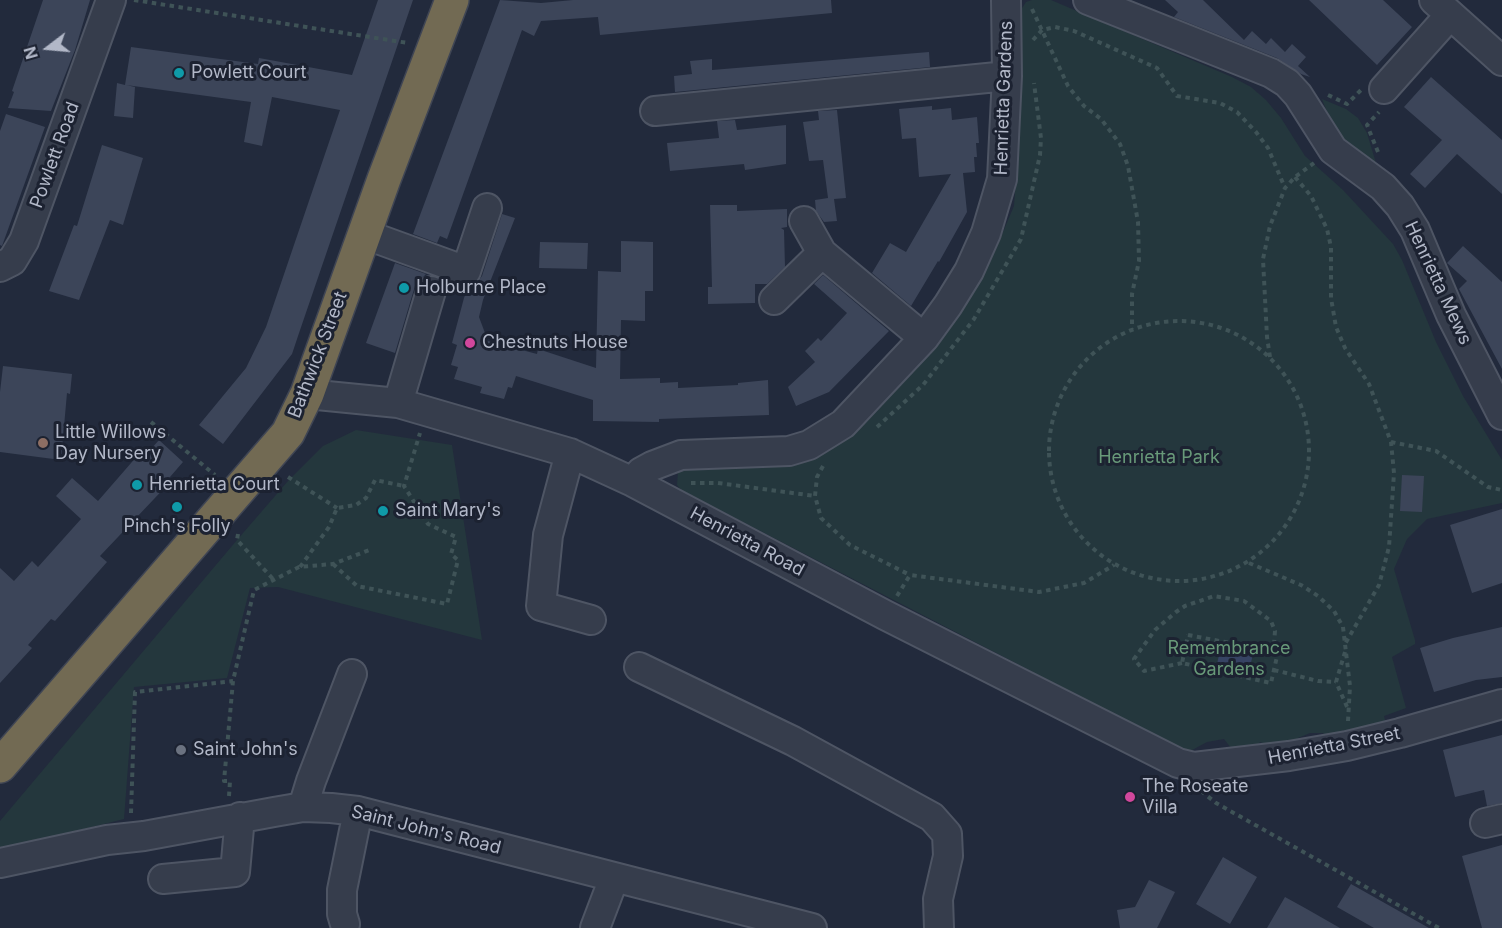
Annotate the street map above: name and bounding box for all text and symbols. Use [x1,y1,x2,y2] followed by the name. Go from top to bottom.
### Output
[18,18,78,78] north arrow
[991,20,1017,176] street label: Henrietta Gardens
[19,44,42,62] text: N
[191,62,306,84] place label: Powlett Court
[172,66,186,80] marker: Powlett Court
[26,99,84,211] street label: Powlett Road
[1400,218,1476,348] street label: Henrietta Mews
[416,277,546,299] place label: Holburne Place
[397,281,411,295] marker: Holburne Place
[284,289,352,421] street label: Bathwick Street
[482,332,628,354] place label: Chestnuts House
[463,336,477,350] marker: Chestnuts House
[55,422,166,464] place label: Little Willows Day Nursery
[36,436,50,450] marker: Little Willows Day Nursery
[1098,447,1220,469] park label: Henrietta Park
[149,474,280,496] place label: Henrietta Court
[130,478,144,492] marker: Henrietta Court
[170,500,184,514] marker: Pinch's Folly
[395,500,501,522] place label: Saint Mary's
[686,503,808,581] street label: Henrietta Road
[376,504,390,518] marker: Saint Mary's
[123,516,231,538] place label: Pinch's Folly
[1167,638,1291,680] park label: Remembrance Gardens
[1266,723,1402,769] street label: Henrietta Street
[193,739,298,761] place label: Saint John's
[174,743,188,757] marker: Saint John's
[1142,776,1248,818] place label: The Roseate Villa
[1123,790,1137,804] marker: The Roseate Villa
[349,801,503,859] street label: Saint John's Road

